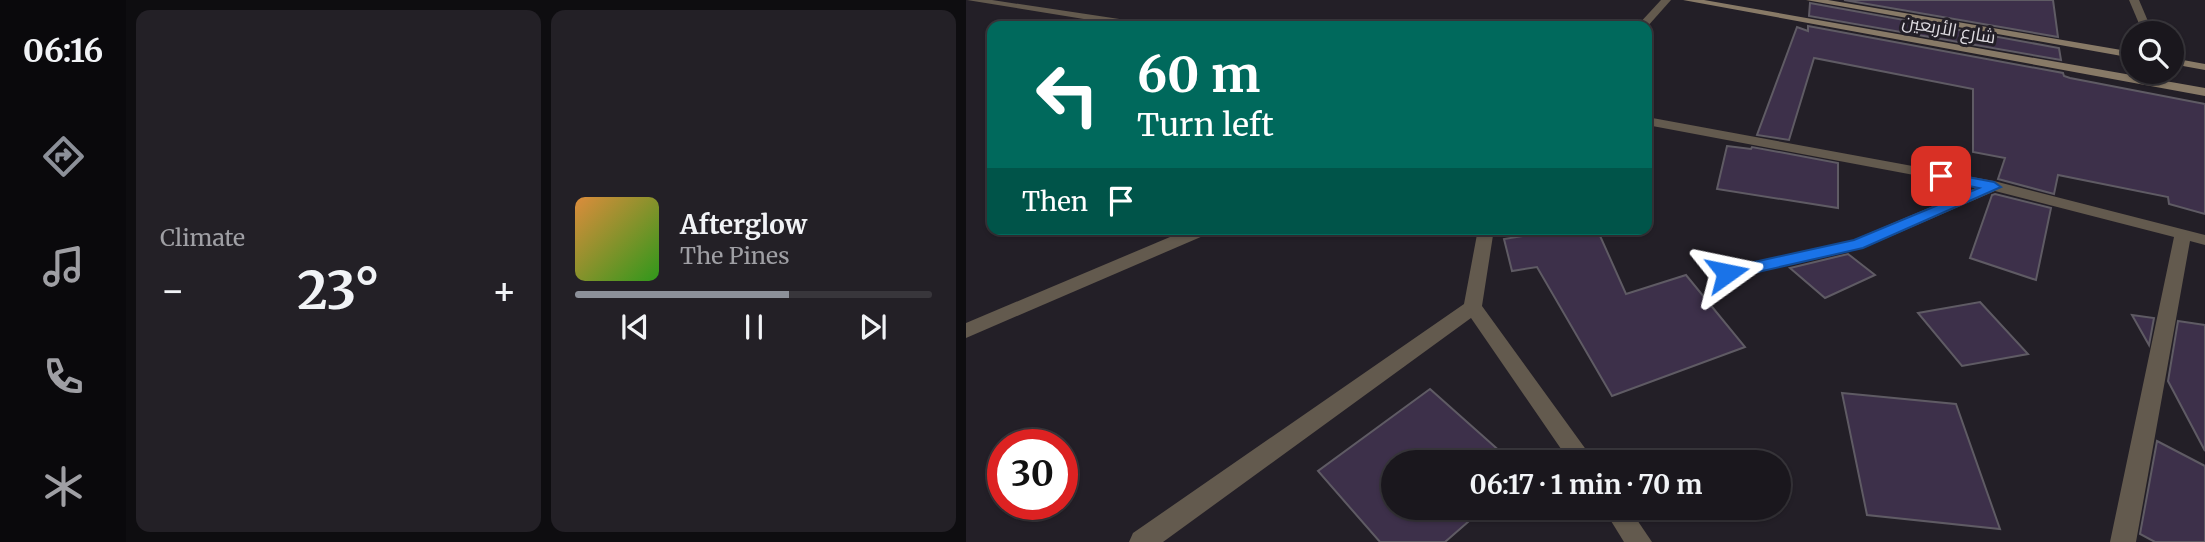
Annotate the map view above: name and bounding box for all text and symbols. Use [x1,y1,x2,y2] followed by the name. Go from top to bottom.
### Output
[1900,9,1997,50] street label: شارع الأربعين
[2121,21,2184,84] map controls
[2121,21,2184,84] button: search
[23,31,103,71] text: 06:16
[1137,44,1260,105] text: 60 m
[1022,49,1113,140] icon: left
[1137,105,1274,145] text: Turn left
[39,132,88,181] icon: directions
[1911,146,1971,206] pin
[1922,157,1960,195] icon: arrive
[1102,182,1140,220] icon: arrive
[1022,185,1088,218] text: Then
[680,208,807,241] text: Afterglow
[160,223,245,252] text: Climate
[1690,236,1764,310] position arrow
[680,241,790,270] text: The Pines
[39,242,88,291] icon: music
[297,258,380,323] text: 23°
[160,267,185,314] text: −
[492,267,517,314] text: +
[616,308,654,346] icon: previous
[735,308,773,346] icon: pause
[854,308,892,346] icon: next
[39,352,88,401] icon: phone
[987,429,1078,520] speed limit sign: 30
[39,462,88,511] icon: climate
[1470,468,1702,501] text: 06:17 · 1 min · 70 m

